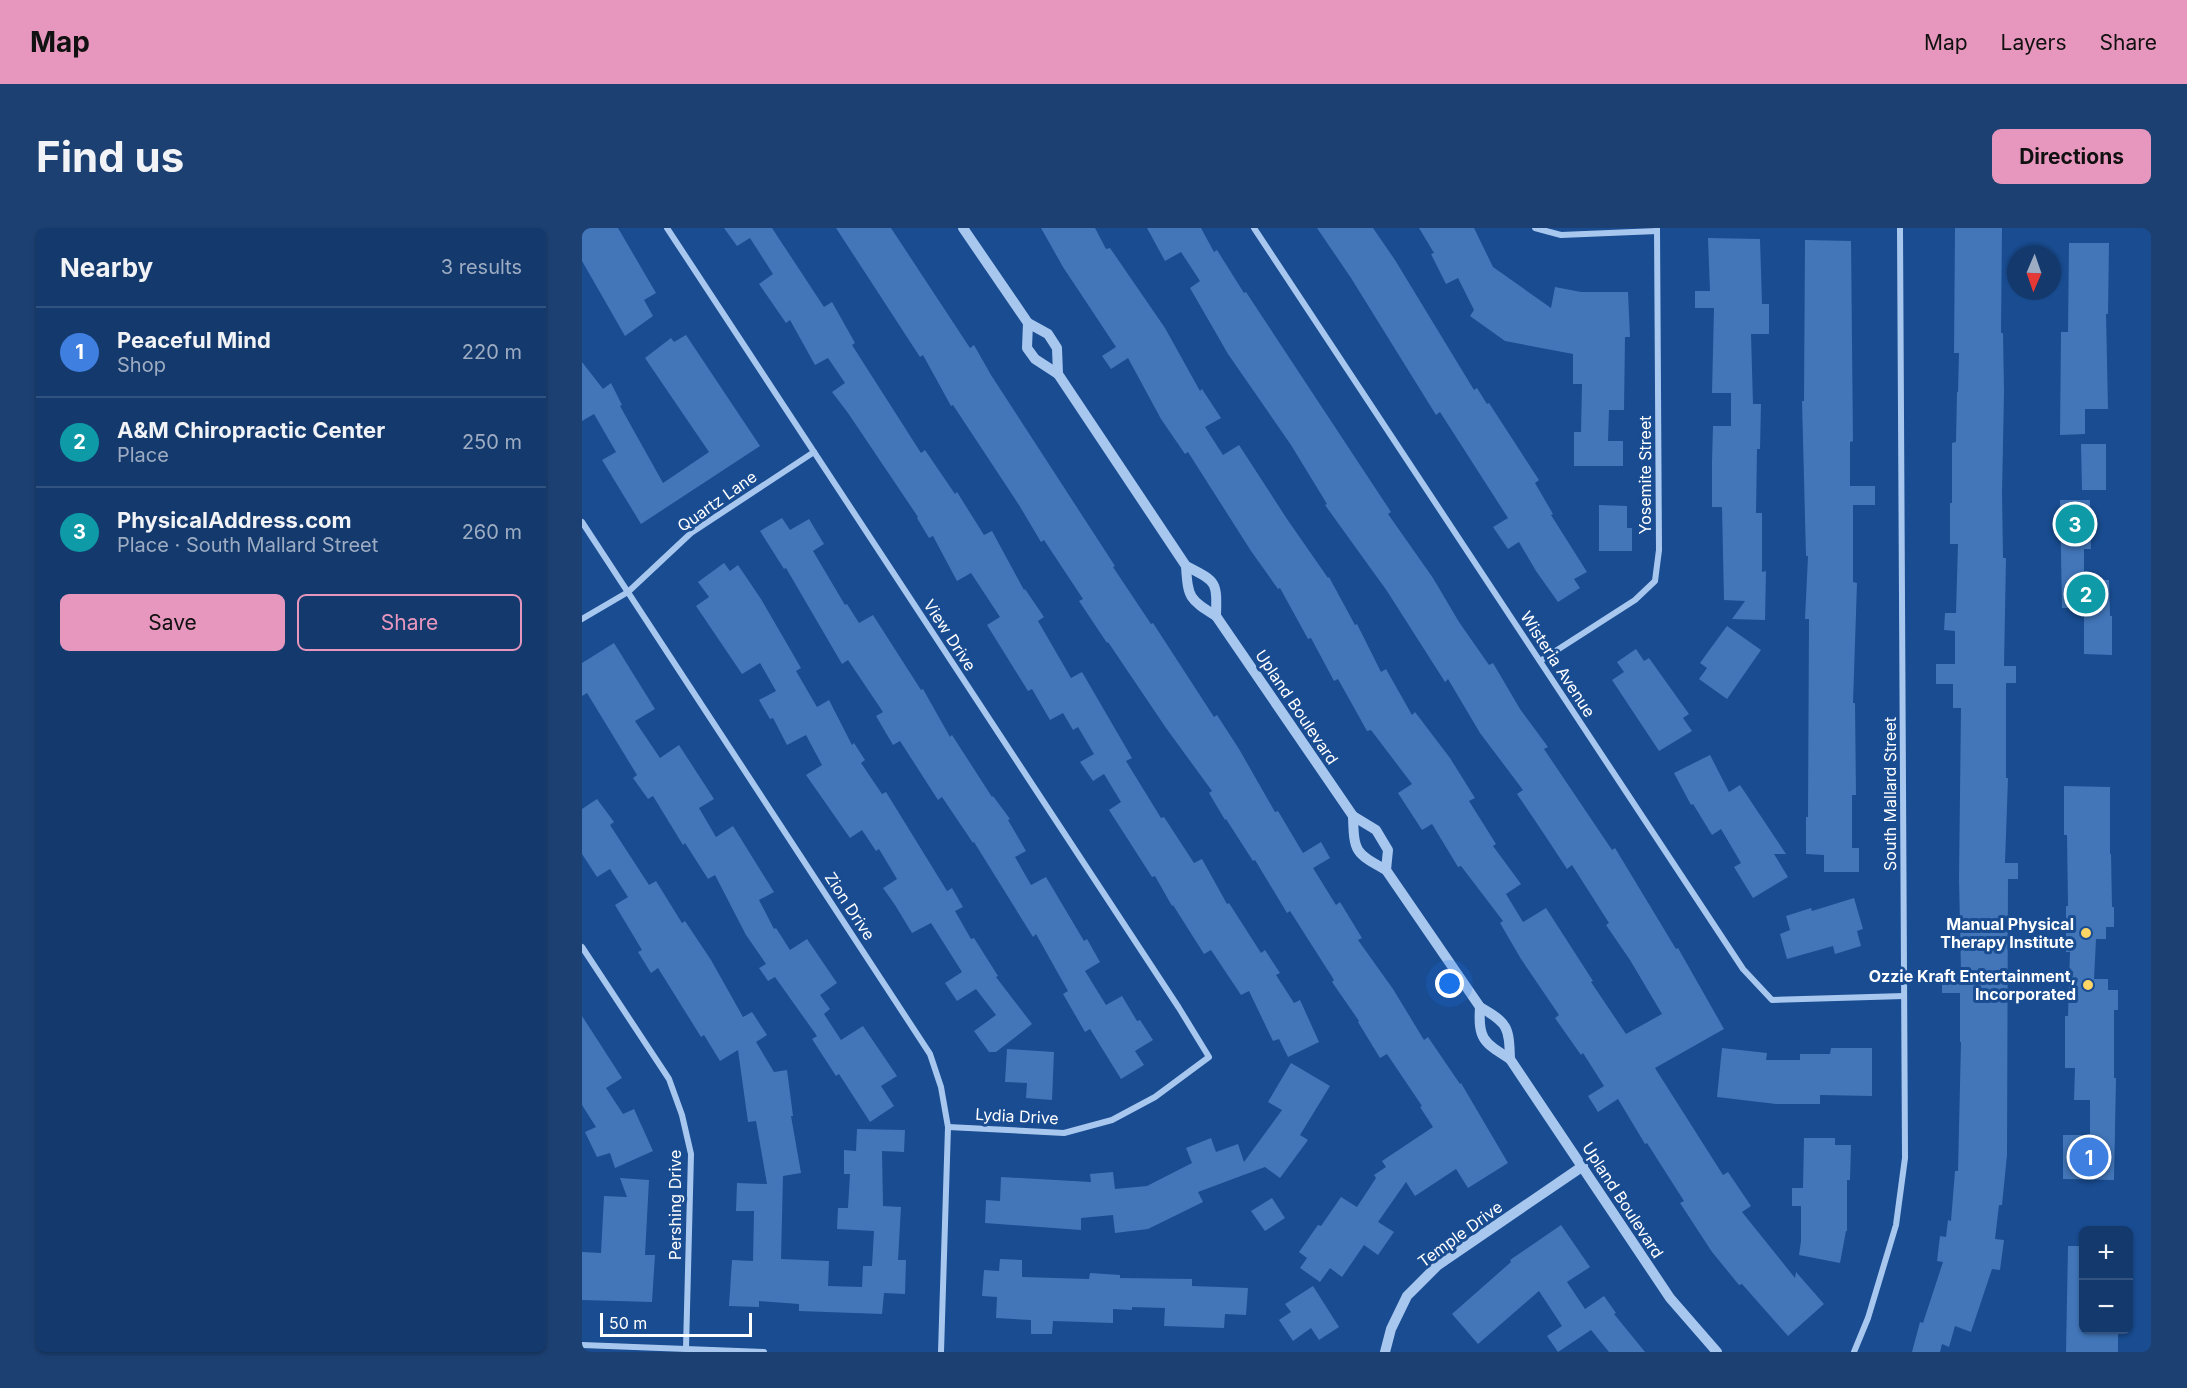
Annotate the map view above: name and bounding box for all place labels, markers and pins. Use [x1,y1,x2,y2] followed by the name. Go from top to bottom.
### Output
[2056,502,2094,546] pin: 3
[2066,572,2106,616] pin: 2
[1940,914,2074,952] place label: Manual Physical Therapy Institute
[2079,926,2093,940] marker: Manual Physical Therapy Institute
[1869,966,2076,1004] place label: Ozzie Kraft Entertainment, Incorporated
[2081,978,2095,992] marker: Ozzie Kraft Entertainment, Incorporated
[2070,1134,2108,1180] pin: 1

